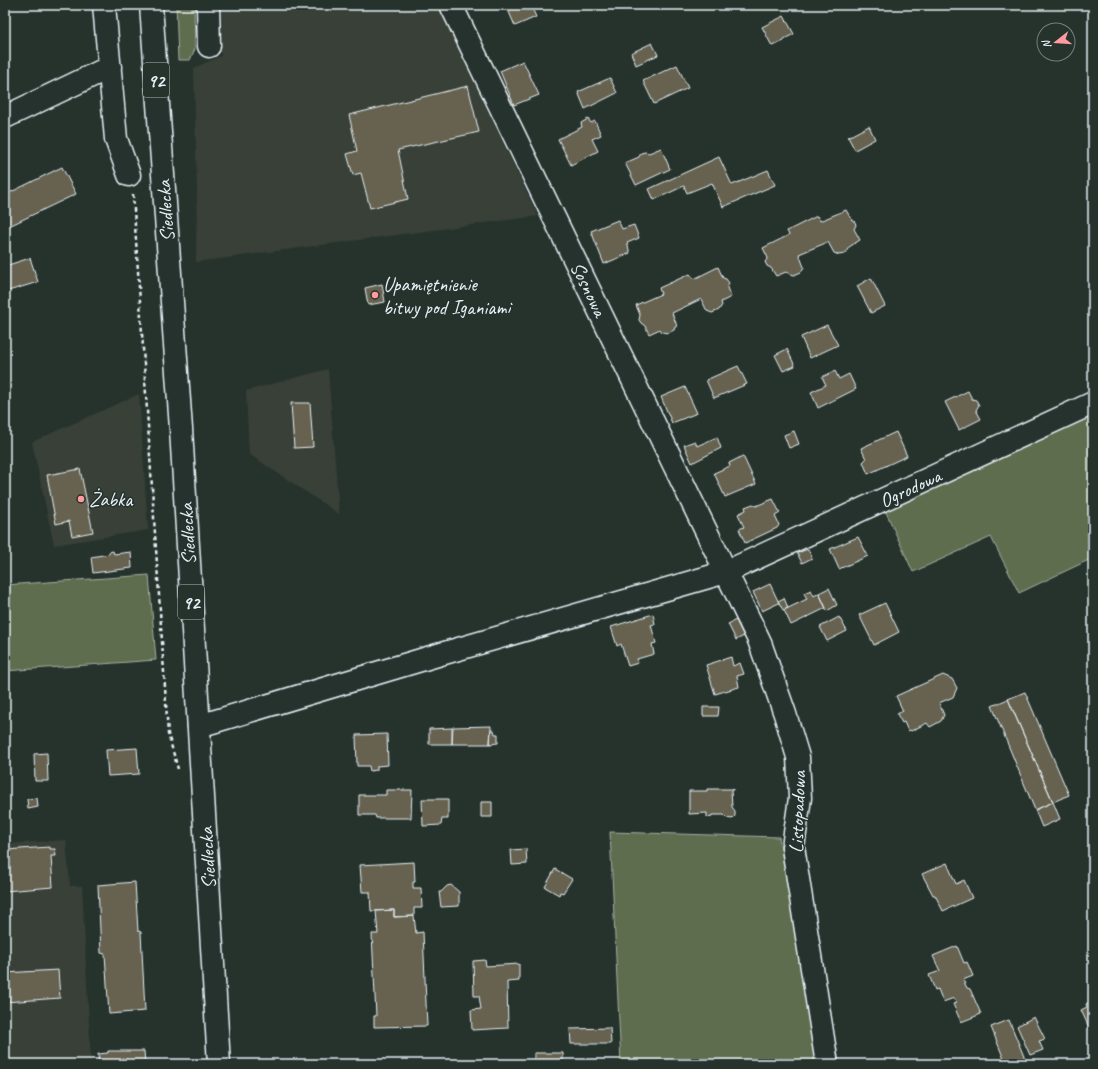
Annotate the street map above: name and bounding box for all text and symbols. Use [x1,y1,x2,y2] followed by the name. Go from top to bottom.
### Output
[1036,22,1076,62] north arrow
[1038,38,1054,50] text: N
[143,63,169,97] road number: 92
[151,178,180,243] street label: Siedlecka
[565,258,613,322] street label: Sosnowa
[383,272,512,320] place label: Upamiętnienie bitwy pod Iganiami
[370,290,380,300] marker: Upamiętnienie bitwy pod Iganiami
[875,463,947,514] street label: Ogrodowa
[89,487,134,512] place label: Żabka
[76,494,86,504] marker: Żabka
[173,501,202,565] street label: Siedlecka
[178,585,204,619] road number: 92
[784,769,811,853] street label: Listopadowa
[193,825,222,889] street label: Siedlecka

